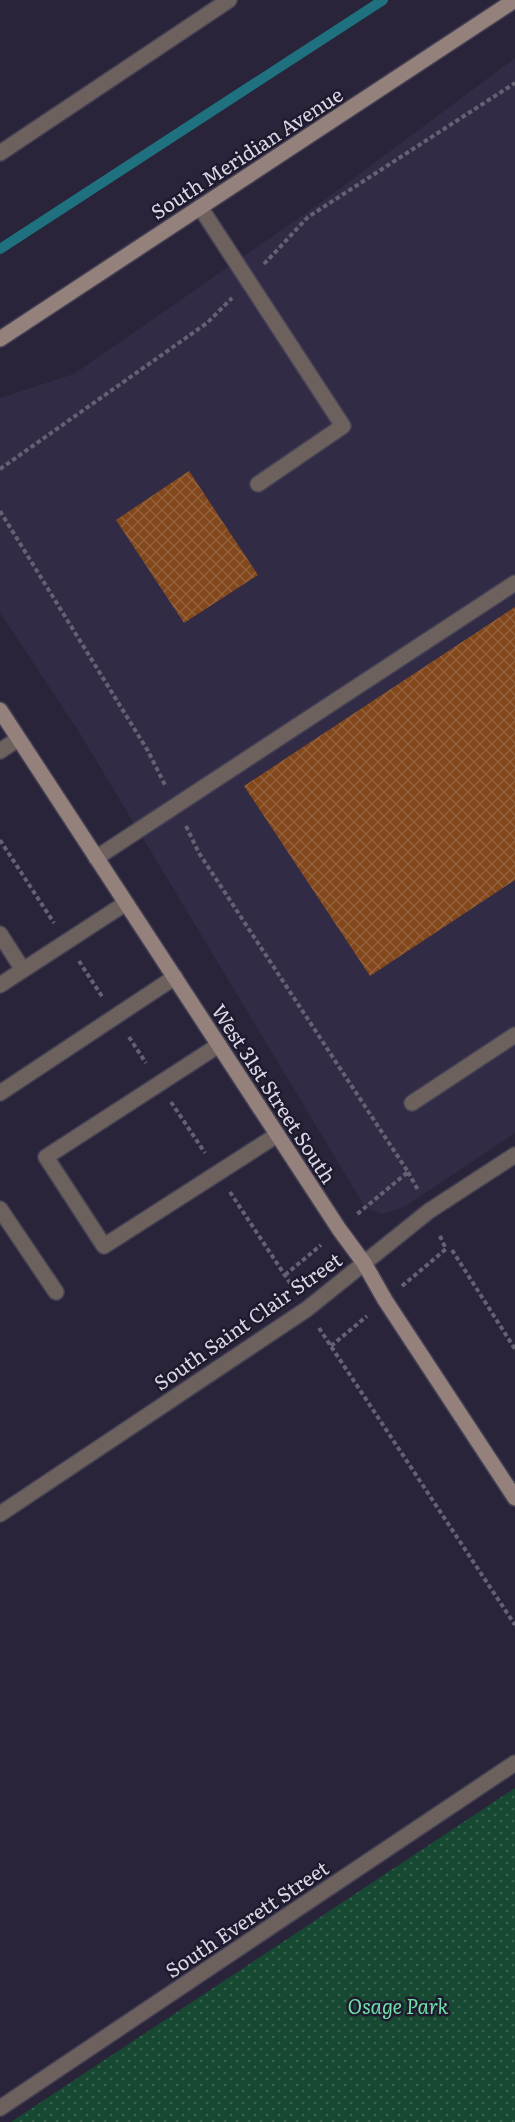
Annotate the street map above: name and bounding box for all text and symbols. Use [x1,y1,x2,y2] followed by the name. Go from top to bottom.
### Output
[144,78,348,226] street label: South Meridian Avenue
[205,997,345,1189] street label: West 31st Street South
[147,1244,347,1396] street label: South Saint Clair Street
[158,1852,334,1984] street label: South Everett Street
[348,1990,448,2020] park label: Osage Park

